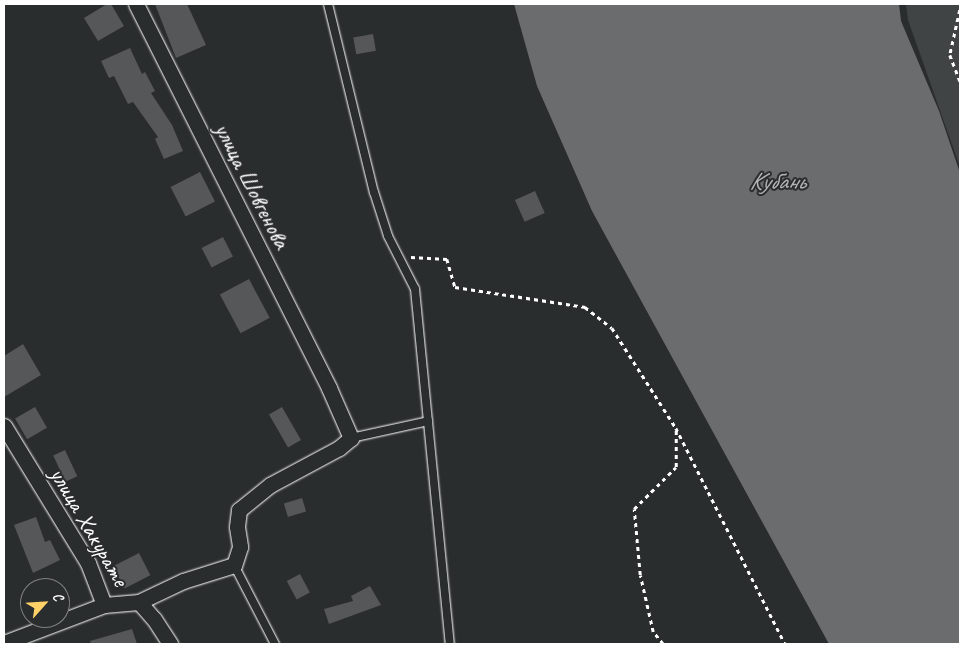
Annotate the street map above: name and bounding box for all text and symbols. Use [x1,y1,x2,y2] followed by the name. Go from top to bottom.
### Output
[208,118,296,254] street label: улица Шовгенова
[749,166,805,196] water label: Кубань
[44,463,134,591] street label: улица Хакурате
[20,578,70,628] north arrow
[49,590,67,603] text: С

